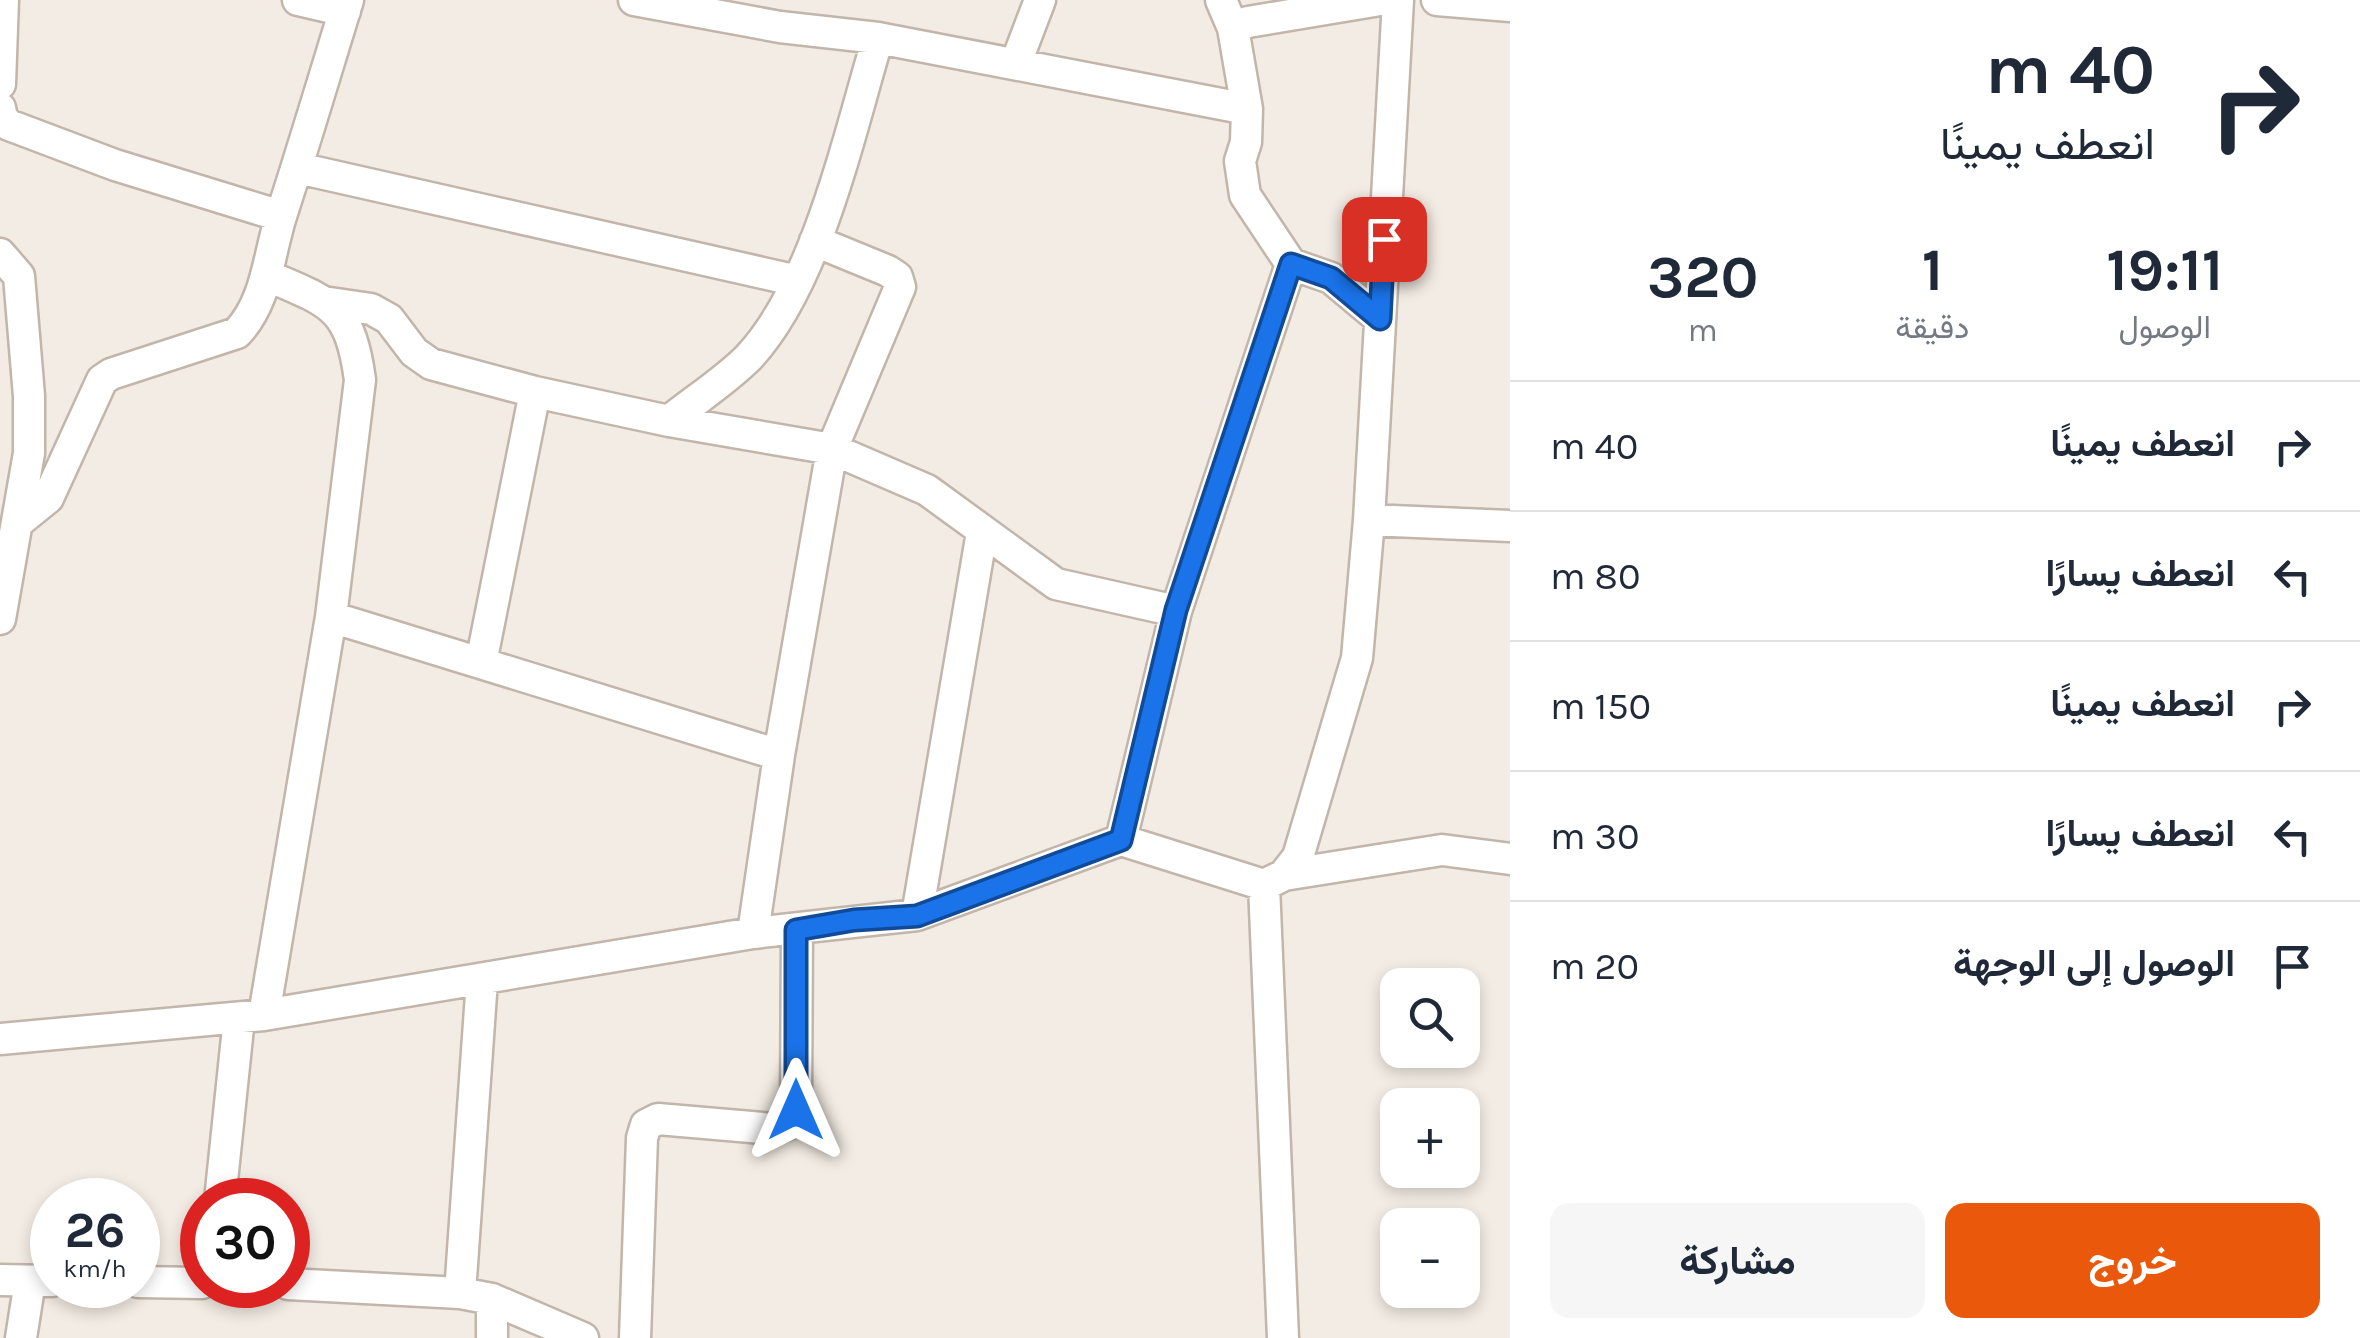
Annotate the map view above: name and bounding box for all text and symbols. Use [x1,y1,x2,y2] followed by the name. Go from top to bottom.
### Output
[1985,29,2155,111] text: 40 m
[2190,40,2320,170] icon: right
[1940,118,2155,170] text: انعطف يمينًا
[1342,197,1427,282] pin
[1357,212,1412,267] icon: arrive
[1922,235,1943,305] text: 1
[2106,235,2223,305] text: 19:11
[1647,242,1758,312] text: 320
[1895,309,1969,346] text: دقيقة
[2119,309,2211,346] text: الوصول
[1688,312,1718,349] text: m
[2265,419,2320,474] icon: right
[2050,421,2235,466] text: انعطف يمينًا
[1550,424,1638,469] text: 40 m
[2265,549,2320,604] icon: left
[2046,551,2235,596] text: انعطف يسارًا
[1550,554,1641,599] text: 80 m
[2265,679,2320,734] icon: right
[2050,681,2235,726] text: انعطف يمينًا
[1550,684,1651,729] text: 150 m
[2265,809,2320,864] icon: left
[2046,811,2235,856] text: انعطف يسارًا
[1550,814,1640,859] text: 30 m
[2265,939,2320,994] icon: arrive
[1953,941,2235,986] text: الوصول إلى الوجهة
[1550,944,1639,989] text: 20 m
[1380,968,1480,1308] map controls
[1380,968,1480,1068] button: search
[744,1058,848,1162] position arrow
[1380,1088,1480,1188] button: +
[180,1178,310,1308] speed limit sign: 30
[65,1201,125,1260] text: 26
[1550,1203,1925,1318] button: مشاركة
[1945,1203,2320,1318] button: خروج
[1380,1208,1480,1308] button: −
[63,1254,127,1283] text: km/h

